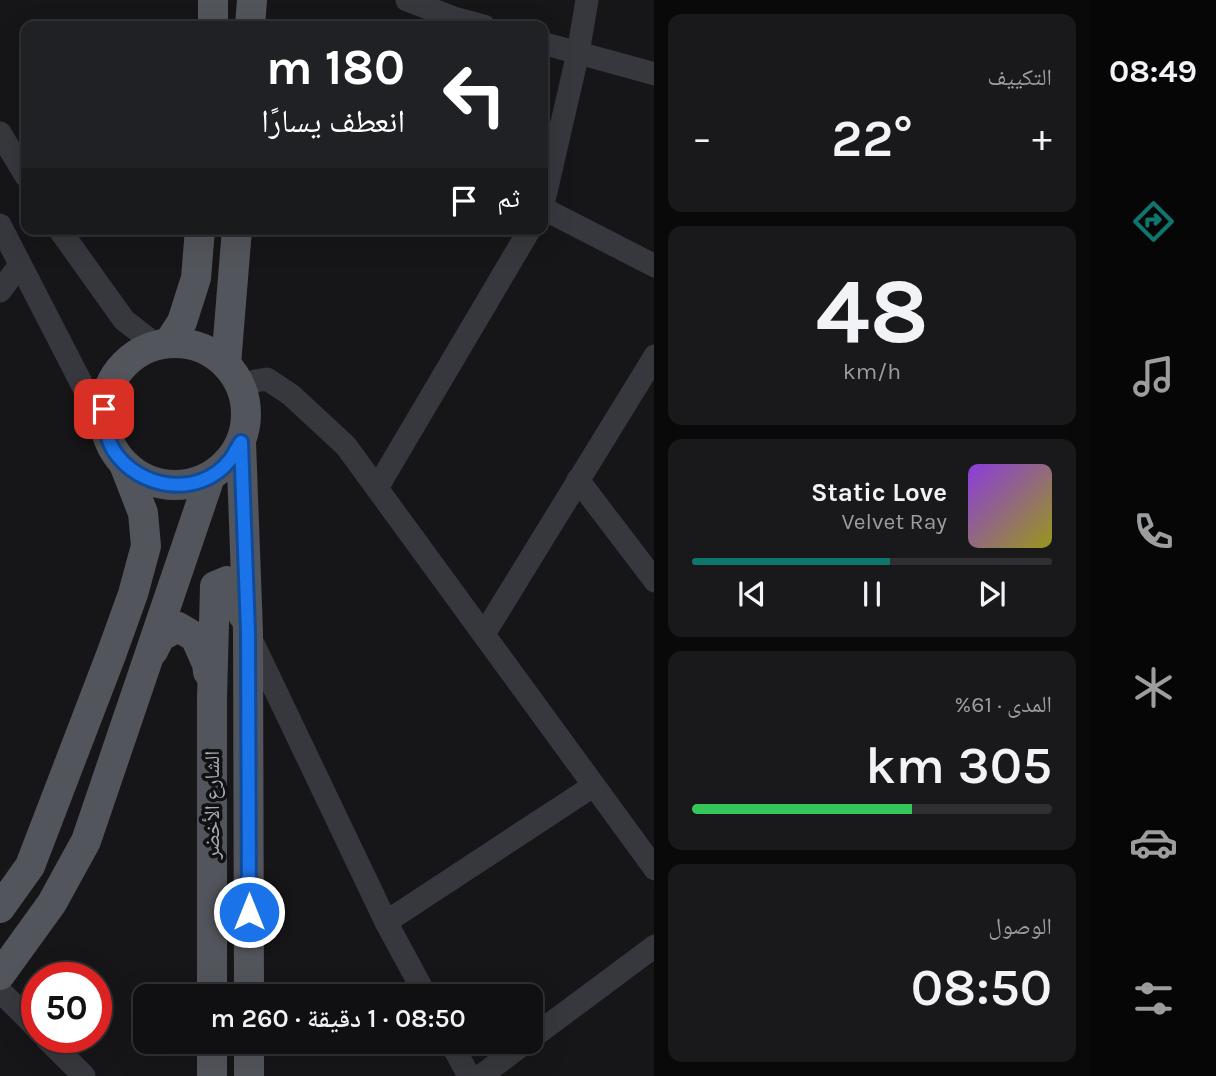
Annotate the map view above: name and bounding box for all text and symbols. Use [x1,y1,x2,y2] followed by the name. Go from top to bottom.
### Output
[266,39,405,96] text: 180 m
[429,49,520,140] icon: left
[1109,53,1197,90] text: 08:49
[987,64,1052,91] text: التكييف
[261,103,405,140] text: انعطف يسارًا
[831,108,913,169] text: 22°
[692,116,712,161] text: −
[1032,116,1052,161] text: +
[445,182,483,220] icon: arrive
[497,183,520,214] text: ثم
[1129,197,1178,246] icon: directions
[816,259,929,365] text: 48
[1129,352,1178,401] icon: music
[843,358,901,385] text: km/h
[74,379,134,439] pin
[85,390,123,428] icon: arrive
[811,477,947,508] text: Static Love
[1129,507,1178,556] icon: phone
[842,508,947,535] text: Velvet Ray
[733,575,771,613] icon: previous
[853,575,891,613] icon: pause
[973,575,1011,613] icon: next
[1129,663,1178,712] icon: climate
[955,691,1052,718] text: المدى · 61%
[865,735,1052,796] text: 305 km
[200,751,225,860] street label: الشارع الأخضر
[1129,818,1178,867] icon: car
[212,875,286,949] position arrow
[988,913,1052,940] text: الوصول
[911,957,1052,1018] text: 08:50
[21,962,112,1053] speed limit sign: 50
[1129,974,1178,1023] icon: filters
[210,1003,466,1034] text: 08:50 · 1 دقيقة · 260 m

